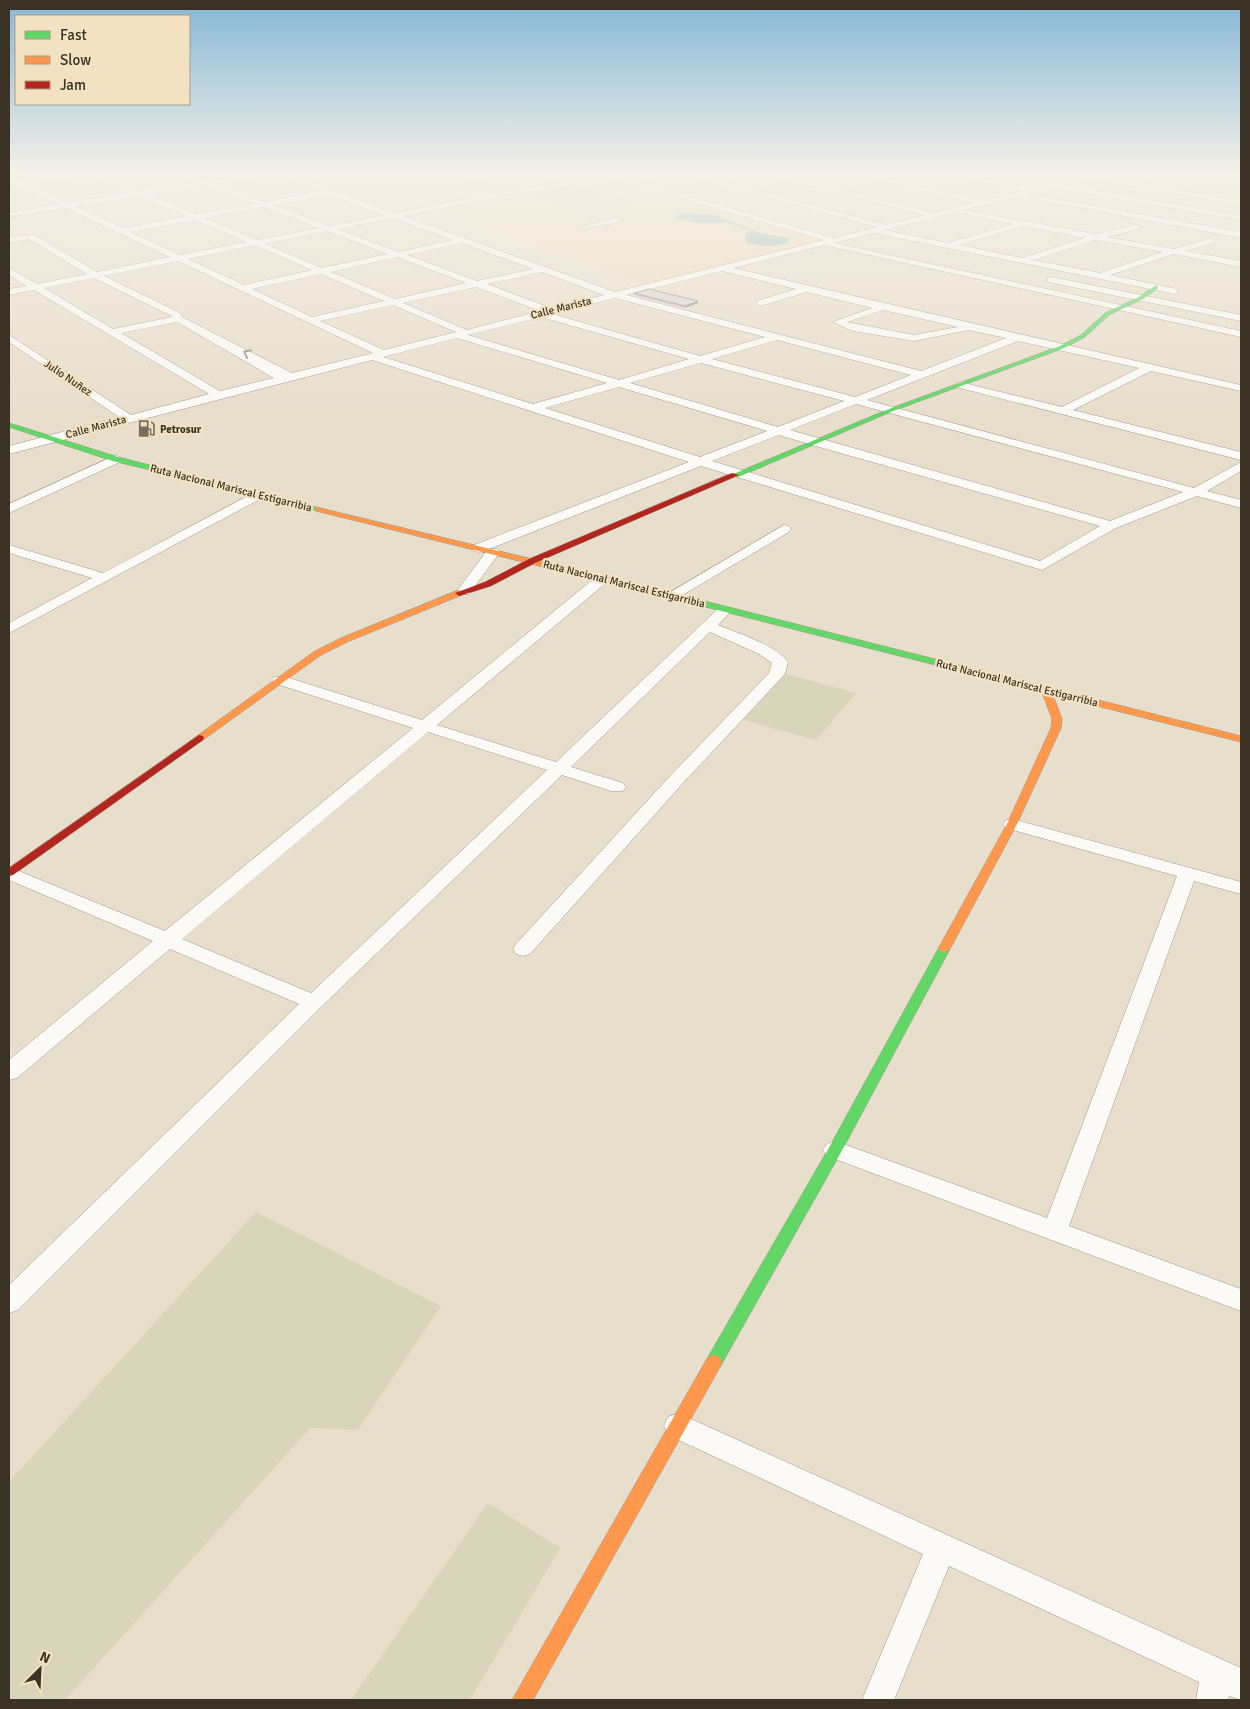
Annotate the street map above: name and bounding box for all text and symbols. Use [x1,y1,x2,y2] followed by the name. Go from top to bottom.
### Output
[15,15,190,105] legend
[60,26,87,44] text: Fast
[60,51,91,69] text: Slow
[60,76,86,94] text: Jam
[529,294,593,322] street label: Calle Marista
[244,349,253,359] one-way arrow
[41,357,95,399] street label: Julio Nuñez
[64,413,128,441] street label: Calle Marista
[136,419,156,439] fuel station icon: Petrosur
[160,423,202,436] place label: Petrosur
[149,462,314,515] street label: Ruta Nacional Mariscal Estigarribia
[542,558,707,611] street label: Ruta Nacional Mariscal Estigarribia
[935,657,1100,710] street label: Ruta Nacional Mariscal Estigarribia
[15,1644,65,1694] north arrow
[37,1648,53,1667] text: N

